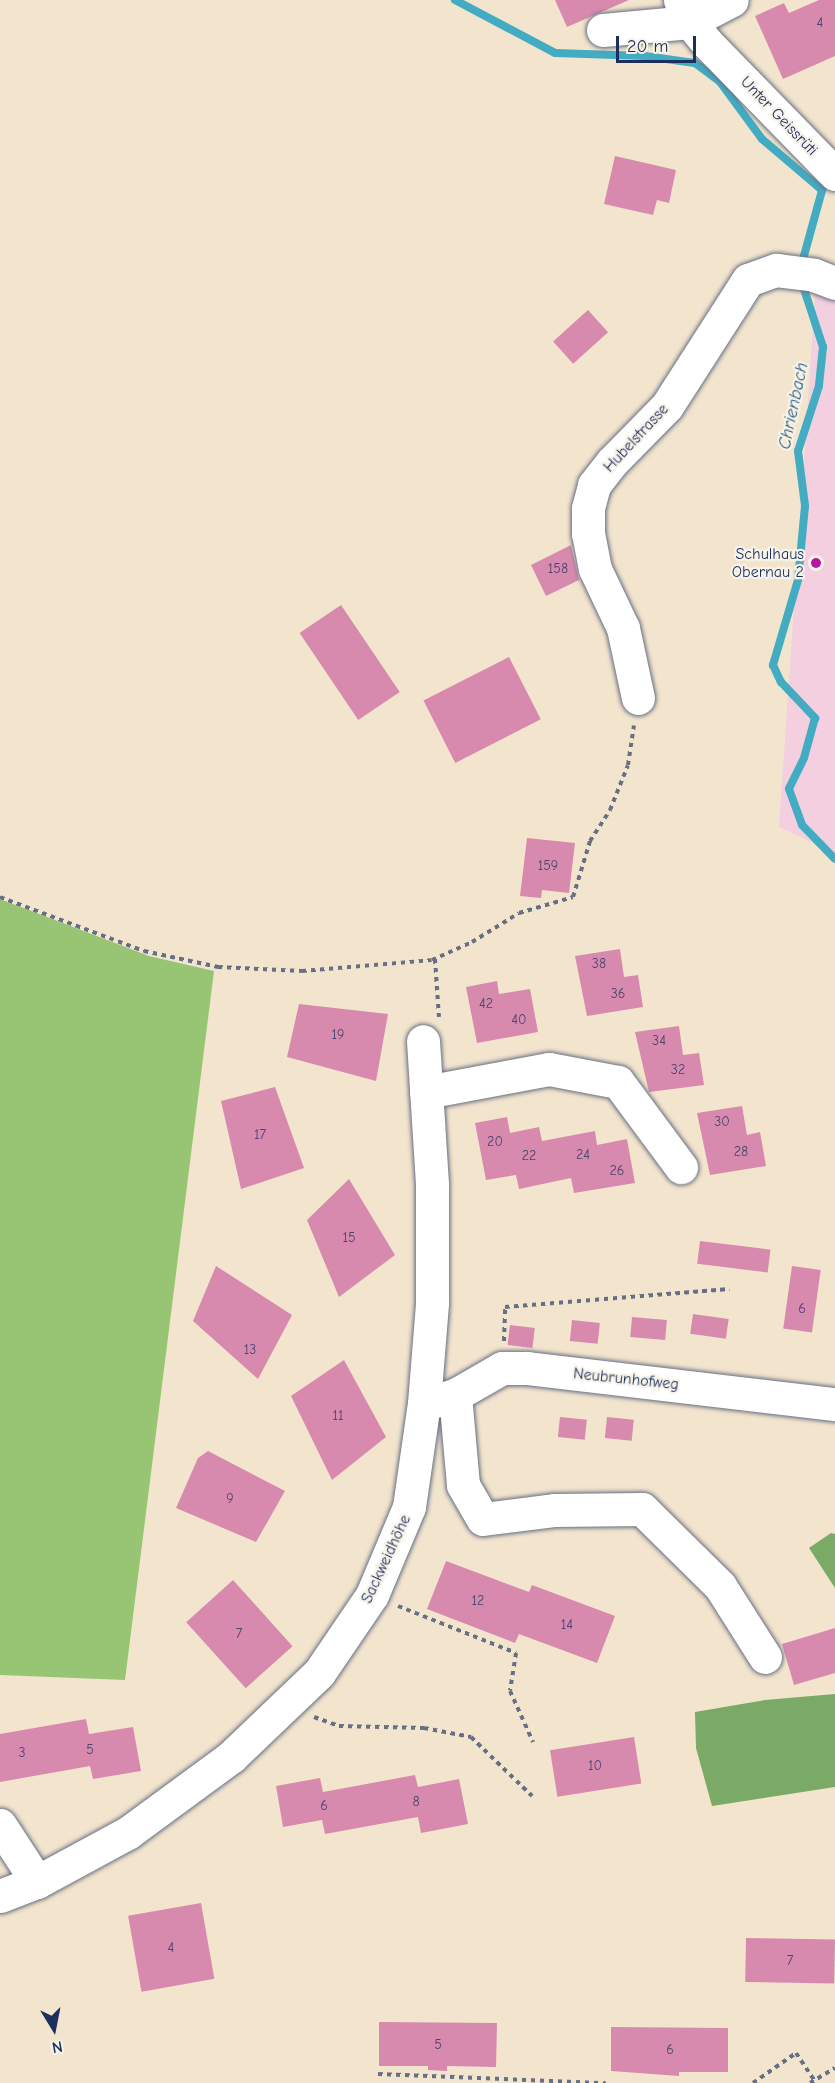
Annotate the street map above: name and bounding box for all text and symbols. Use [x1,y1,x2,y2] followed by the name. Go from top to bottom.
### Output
[817,15,823,31] house number: 4
[619,24,698,62] scale bar
[627,36,668,57] text: 20 m
[736,72,822,160] street label: Unter Geissrüti
[774,361,814,451] water label: Chrienbach
[599,400,673,476] street label: Hubelstrasse
[732,544,804,582] place label: Schulhaus Obernau 2
[809,556,823,570] marker: Schulhaus Obernau 2
[548,561,568,577] house number: 158
[538,858,558,874] house number: 159
[592,956,606,972] house number: 38
[611,986,625,1002] house number: 36
[479,996,493,1012] house number: 42
[511,1012,527,1028] house number: 40
[332,1027,344,1043] house number: 19
[652,1033,666,1049] house number: 34
[671,1062,685,1078] house number: 32
[714,1114,730,1130] house number: 30
[254,1127,266,1143] house number: 17
[487,1134,503,1150] house number: 20
[734,1144,748,1160] house number: 28
[576,1147,590,1163] house number: 24
[522,1148,536,1164] house number: 22
[610,1163,624,1179] house number: 26
[342,1230,356,1246] house number: 15
[798,1301,806,1317] house number: 6
[244,1342,256,1358] house number: 13
[572,1364,680,1394] street label: Neubrunhofweg
[332,1408,344,1424] house number: 11
[226,1491,234,1507] house number: 9
[357,1512,415,1606] street label: Sackweidhöhe
[472,1593,484,1609] house number: 12
[561,1617,573,1633] house number: 14
[236,1626,242,1642] house number: 7
[86,1742,94,1758] house number: 5
[18,1745,26,1761] house number: 3
[588,1758,602,1774] house number: 10
[412,1794,420,1810] house number: 8
[320,1798,328,1814] house number: 6
[168,1940,174,1956] house number: 4
[787,1953,793,1969] house number: 7
[24,1999,84,2059] north arrow
[50,2037,64,2056] text: N
[434,2037,442,2053] house number: 5
[666,2042,674,2058] house number: 6

